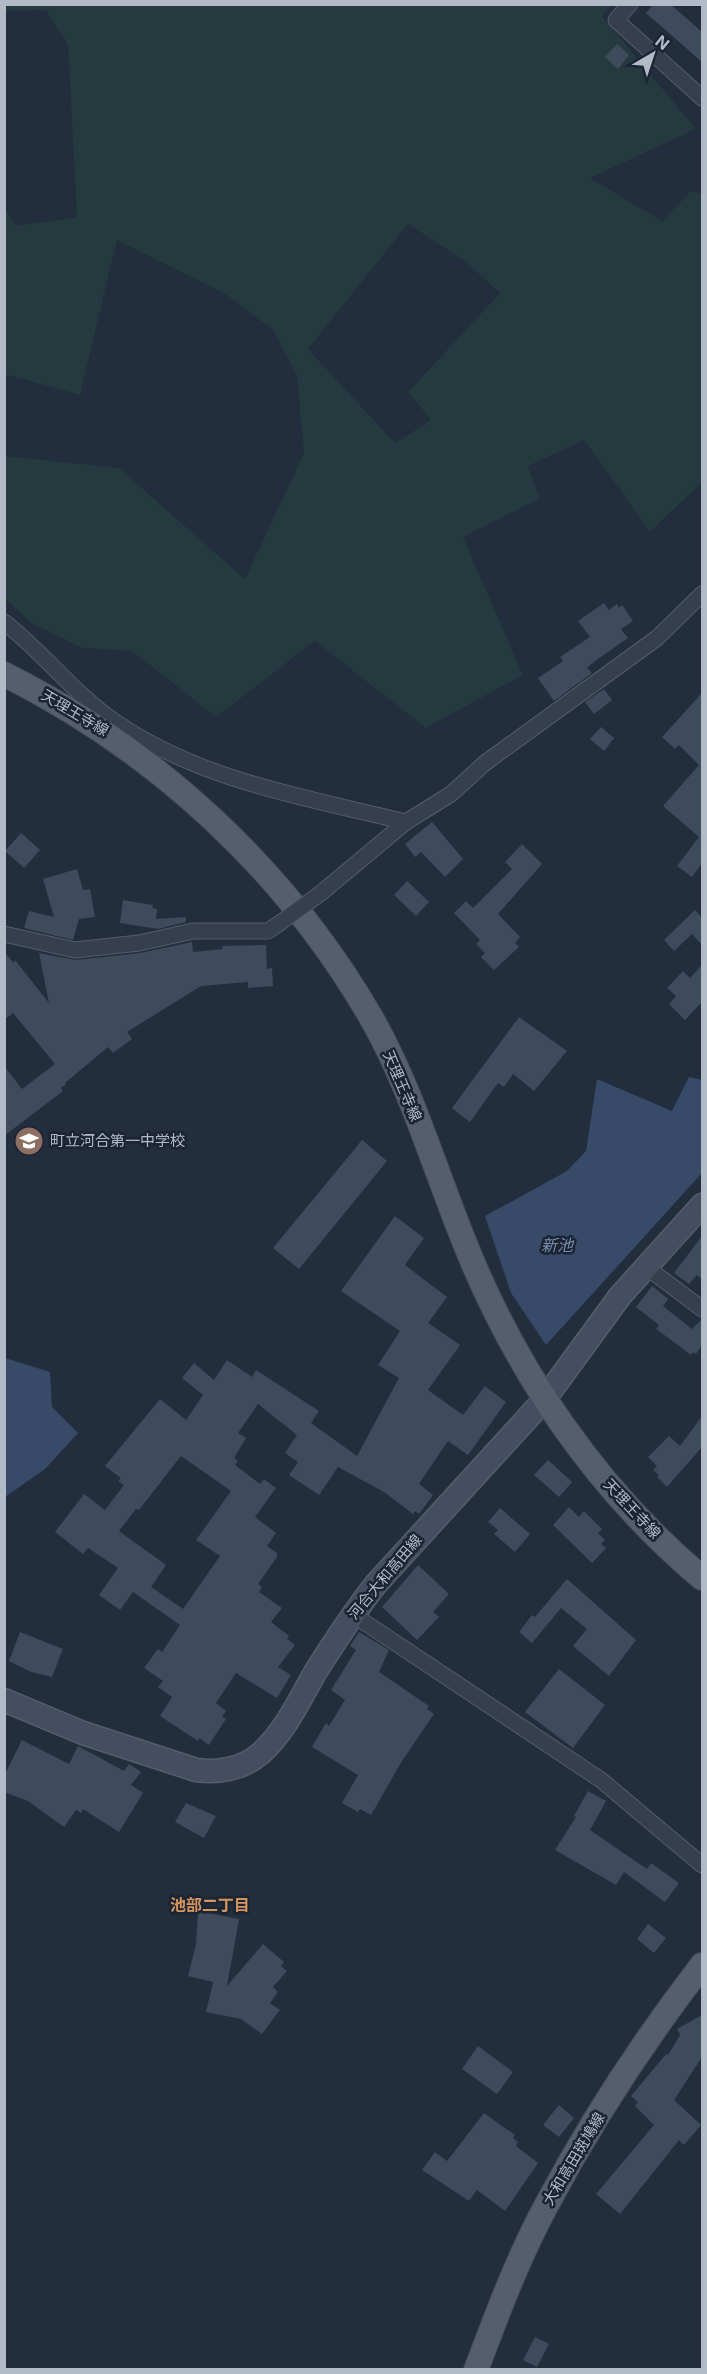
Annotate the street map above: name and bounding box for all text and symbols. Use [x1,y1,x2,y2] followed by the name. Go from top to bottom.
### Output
[623,24,683,84] north arrow
[651,31,673,54] text: N
[38,685,112,740] street label: 天理王寺線
[379,1048,426,1124] street label: 天理王寺線
[13,1125,45,1157] school or university icon: 町立河合第一中学校
[50,1131,185,1150] place label: 町立河合第一中学校
[541,1235,575,1255] water label: 新池
[600,1475,665,1543] street label: 天理王寺線
[344,1530,426,1623] street label: 河合大和高田線
[170,1895,250,1915] district label: 池部二丁目
[538,2109,609,2209] street label: 大和高田斑鳩線

